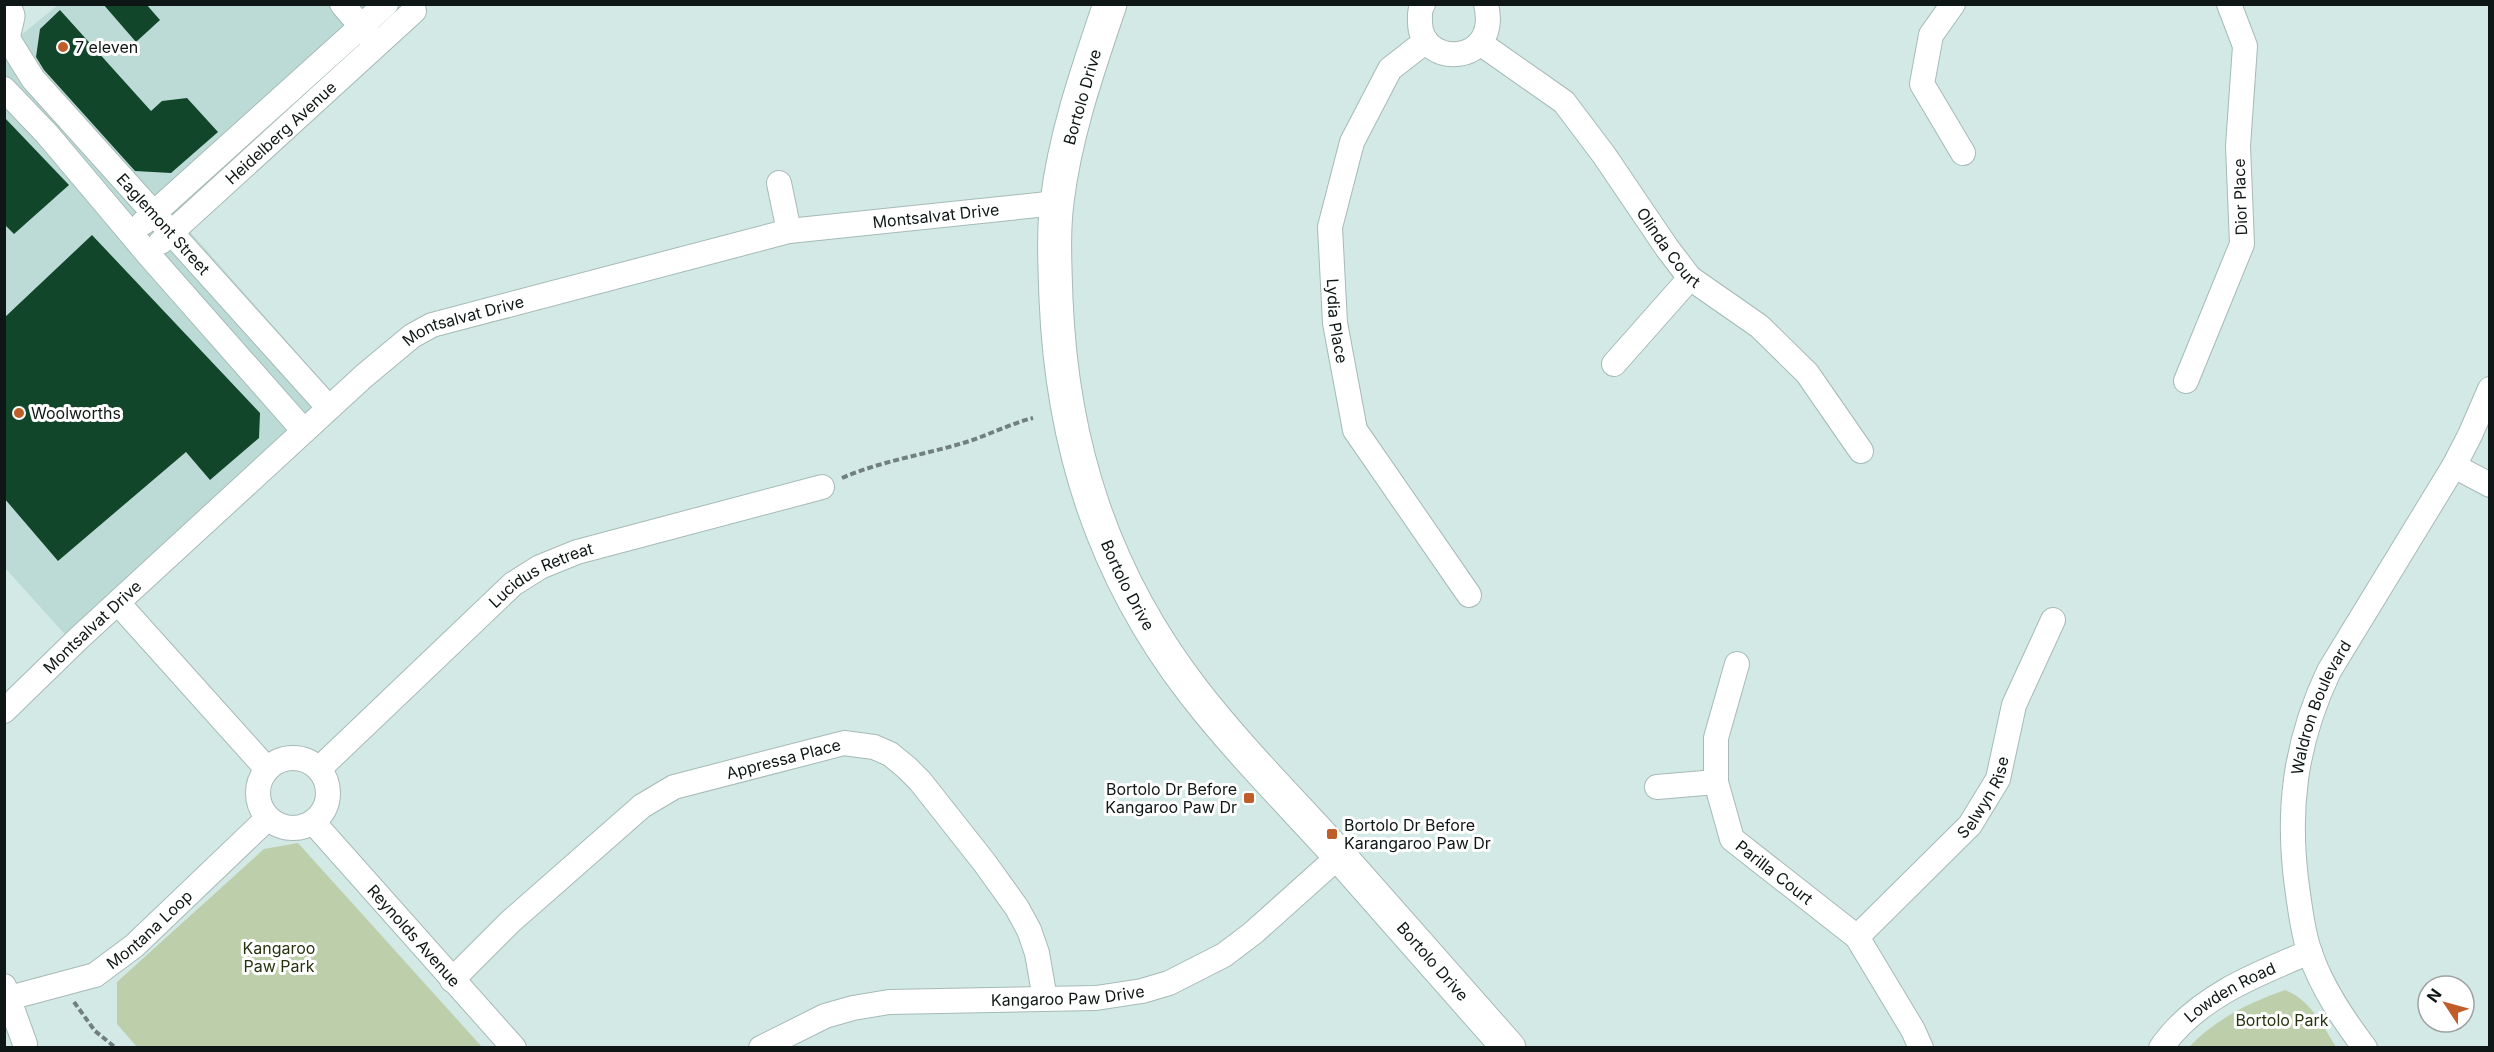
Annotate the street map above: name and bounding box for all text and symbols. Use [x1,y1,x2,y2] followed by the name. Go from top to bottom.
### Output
[75,37,138,57] place label: 7 eleven
[56,40,70,54] marker: 7 eleven
[1059,47,1105,147] street label: Bortolo Drive
[221,77,340,189] street label: Heidelberg Avenue
[2229,158,2251,236] street label: Dior Place
[113,169,214,279] street label: Eaglemont Street
[872,199,1000,232] street label: Montsalvat Drive
[1632,204,1704,292] street label: Olinda Court
[1323,278,1352,365] street label: Lydia Place
[398,291,526,350] street label: Montsalvat Drive
[31,403,121,423] place label: Woolworths
[12,406,26,420] marker: Woolworths
[1097,537,1159,634] street label: Bortolo Drive
[484,538,595,612] street label: Lucidus Retreat
[39,576,145,677] street label: Montsalvat Drive
[2287,637,2355,776] street label: Waldron Boulevard
[724,734,843,783] street label: Appressa Place
[1952,755,2013,843] street label: Selwyn Rise
[1105,779,1237,817] place label: Bortolo Dr Before Kangaroo Paw Dr
[1242,791,1256,805] marker: Bortolo Dr Before Kangaroo Paw Dr
[1344,815,1491,853] place label: Bortolo Dr Before Karangaroo Paw Dr
[1325,827,1339,841] marker: Bortolo Dr Before Karangaroo Paw Dr
[1732,836,1817,909] street label: Parilla Court
[363,880,465,991] street label: Reynolds Avenue
[102,886,196,973] street label: Montana Loop
[1393,918,1473,1005] street label: Bortolo Drive
[243,938,315,976] park label: Kangaroo Paw Park
[2180,958,2278,1027] street label: Lowden Road
[2416,974,2476,1034] north arrow
[991,981,1146,1010] street label: Kangaroo Paw Drive
[2422,984,2446,1006] text: N
[2235,1010,2329,1030] park label: Bortolo Park

